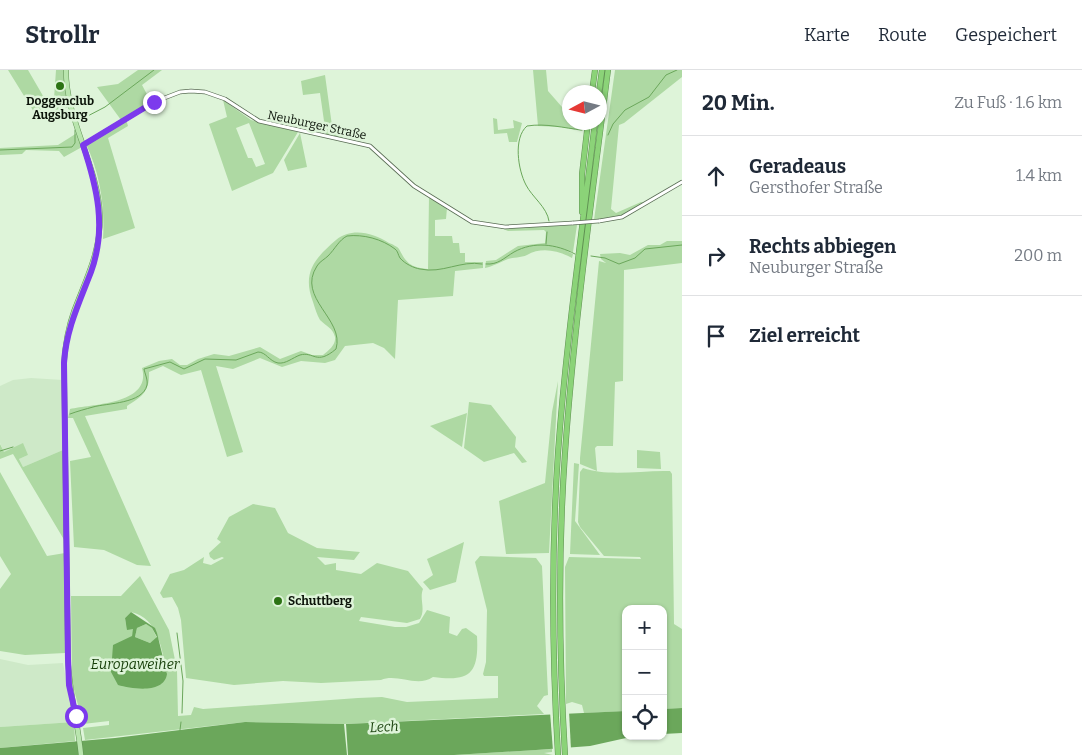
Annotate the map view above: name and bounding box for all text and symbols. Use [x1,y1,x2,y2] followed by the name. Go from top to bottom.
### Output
[25,21,100,49] text: Strollr
[804,24,850,46] text: Karte
[878,24,927,46] text: Route
[955,24,1057,46] text: Gespeichert
[54,80,66,92] marker: Doggenclub Augsburg
[562,85,607,130] north arrow
[702,90,775,116] text: 20 Min.
[143,91,166,114] route end
[954,93,1062,112] text: Zu Fuß · 1.6 km
[26,94,94,122] place label: Doggenclub Augsburg
[266,108,368,142] street label: Neuburger Straße
[749,155,846,178] text: Geradeaus
[702,162,730,190] icon: ahead
[1016,166,1062,185] text: 1.4 km
[749,178,883,197] text: Gersthofer Straße
[749,235,896,258] text: Rechts abbiegen
[702,242,730,270] icon: right
[1014,246,1062,265] text: 200 m
[749,258,883,277] text: Neuburger Straße
[702,322,730,350] icon: arrive
[749,324,860,347] text: Ziel erreicht
[288,594,352,608] place label: Schuttberg
[272,595,284,607] marker: Schuttberg
[622,605,667,740] map controls
[622,605,667,650] button: +
[622,650,667,695] button: −
[91,656,181,673] water label: Europaweiher
[622,695,667,740] button: locate
[65,705,88,728] route start
[369,718,399,736] water label: Lech

